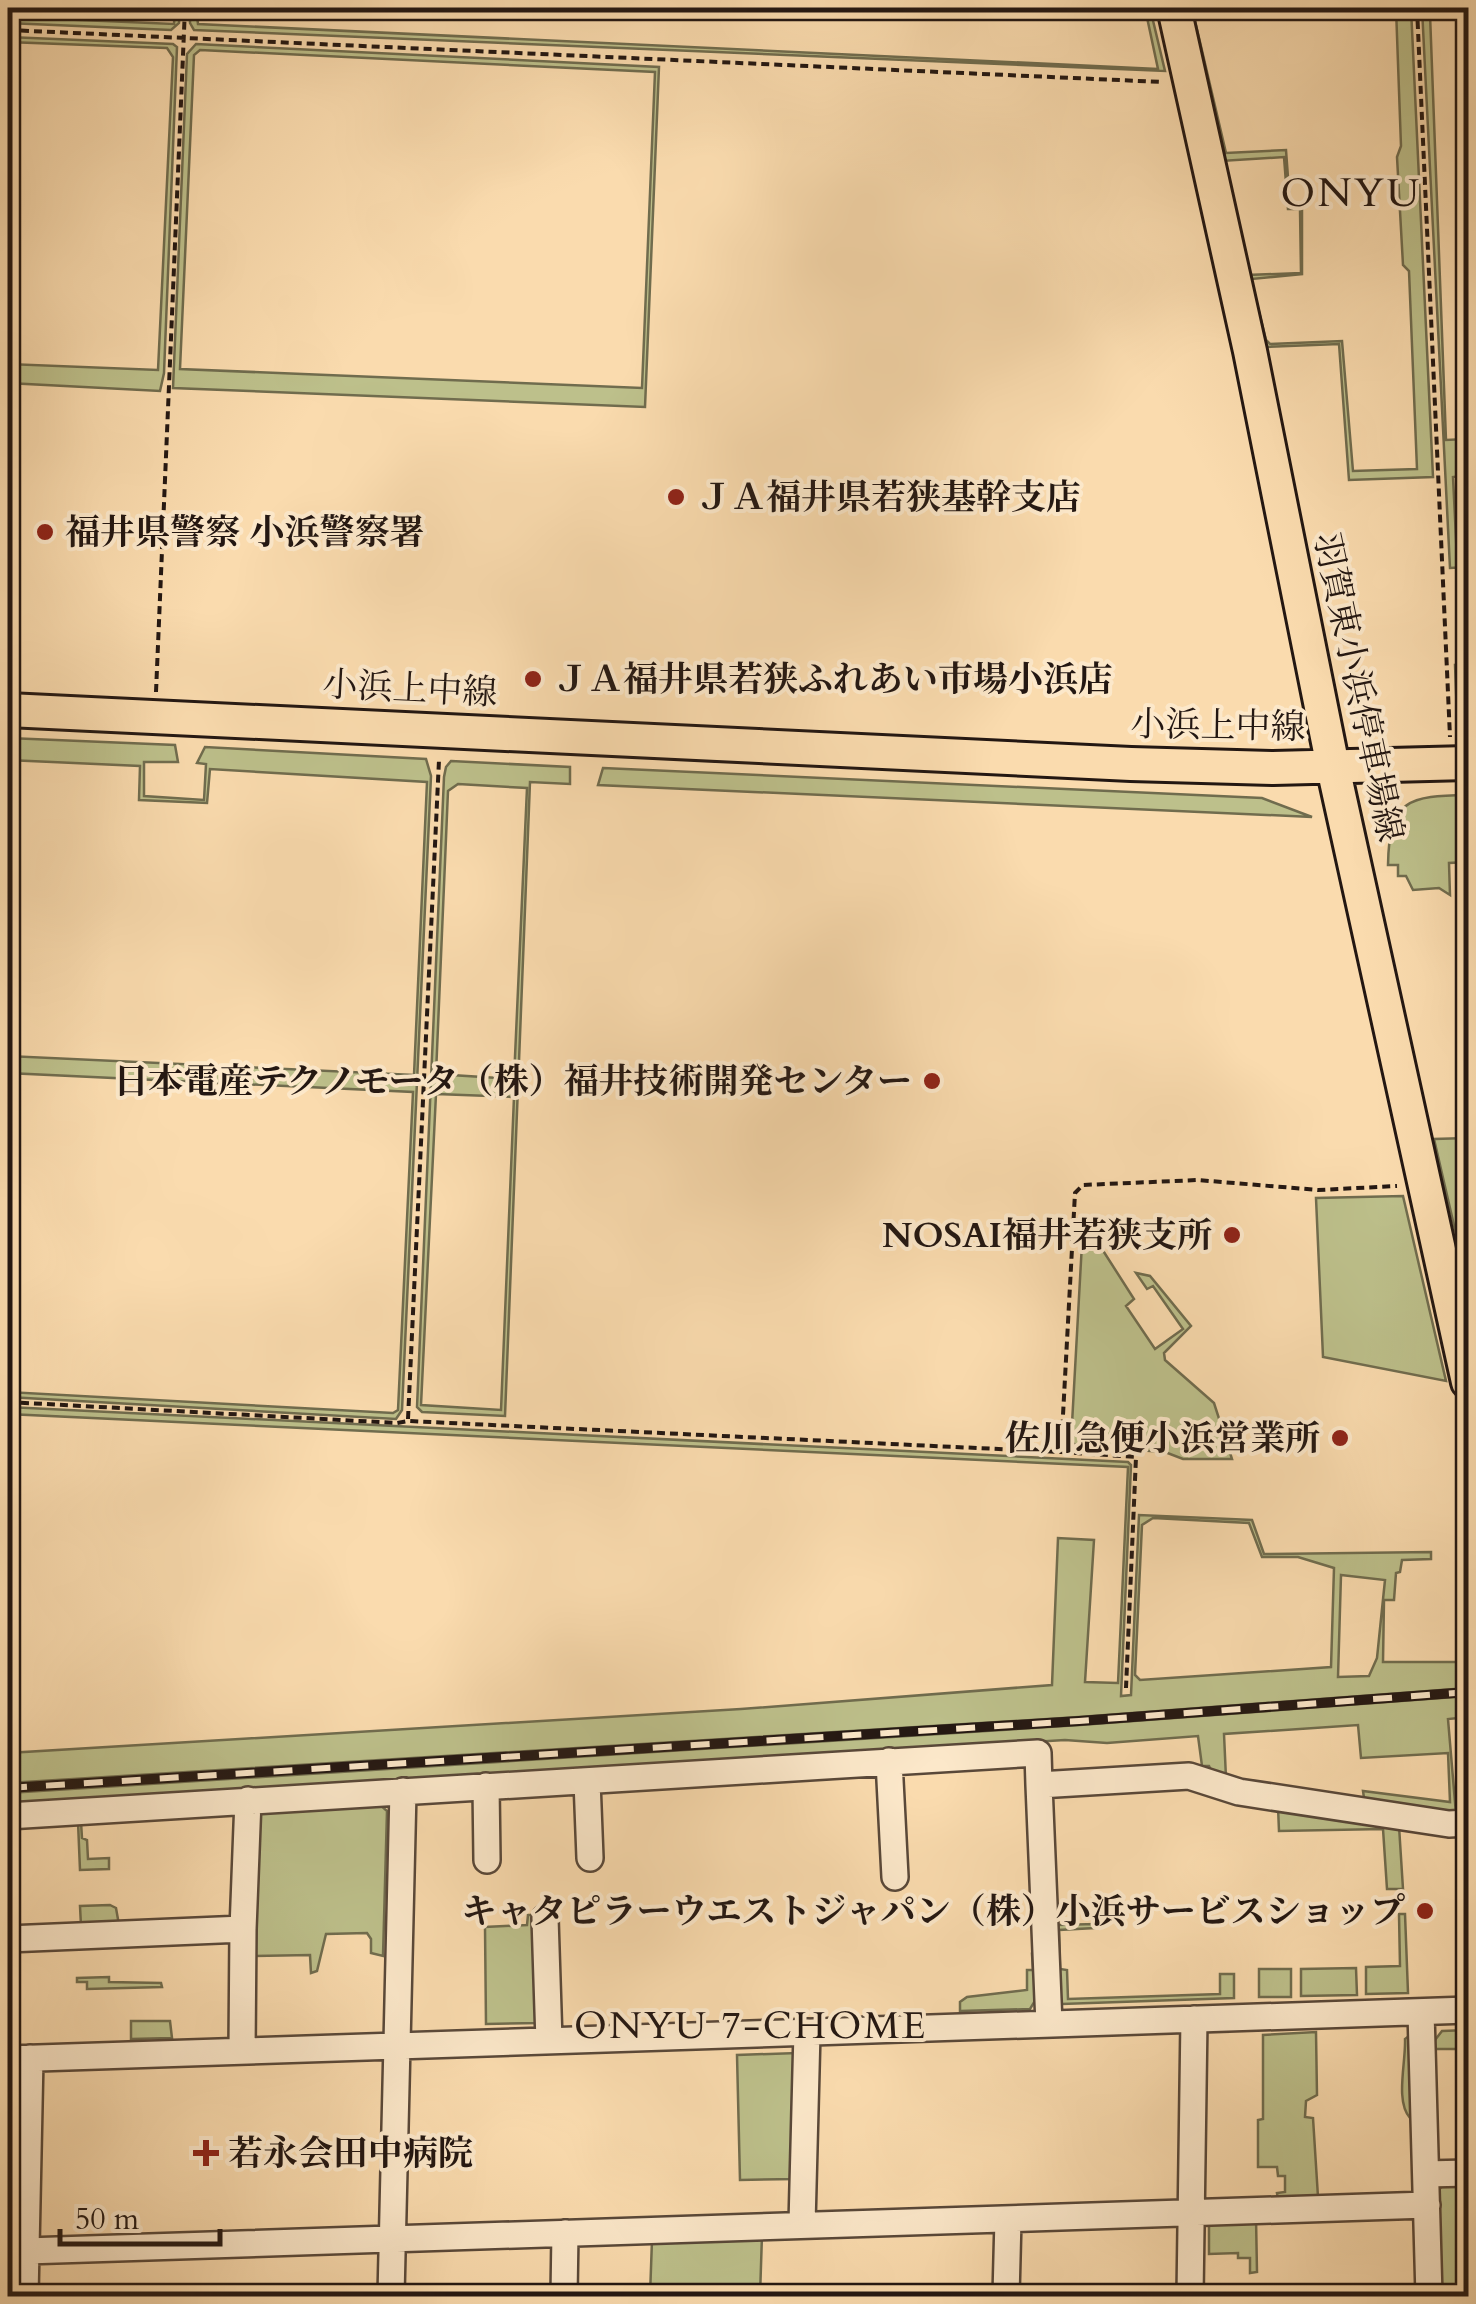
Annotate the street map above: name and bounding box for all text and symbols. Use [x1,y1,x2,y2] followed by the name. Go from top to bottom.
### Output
[1280,166,1422,221] district label: ONYU
[696,474,1081,522] place label: ＪＡ福井県若狭基幹支店
[665,486,687,508] marker: ＪＡ福井県若狭基幹支店
[65,509,424,557] place label: 福井県警察 小浜警察署
[34,521,56,543] marker: 福井県警察 小浜警察署
[1302,528,1414,846] street label: 羽賀東小浜停車場線
[553,656,1113,704] place label: ＪＡ福井県若狭ふれあい市場小浜店
[321,660,499,718] street label: 小浜上中線
[522,668,544,690] marker: ＪＡ福井県若狭ふれあい市場小浜店
[1130,700,1306,752] street label: 小浜上中線
[113,1058,912,1106] place label: 日本電産テクノモータ（株）福井技術開発センター
[921,1070,943,1092] marker: 日本電産テクノモータ（株）福井技術開発センター
[882,1212,1212,1260] place label: NOSAI福井若狭支所
[1221,1224,1243,1246] marker: NOSAI福井若狭支所
[1005,1415,1320,1463] place label: 佐川急便小浜営業所
[1329,1427,1351,1449] marker: 佐川急便小浜営業所
[461,1888,1405,1936] place label: キャタピラーウエストジャパン（株）小浜サービスショップ
[1414,1900,1436,1922] marker: キャタピラーウエストジャパン（株）小浜サービスショップ
[574,2000,928,2052] district label: ONYU 7-CHOME
[228,2130,473,2178] place label: 若永会田中病院
[193,2140,219,2166] marker: 若永会田中病院
[60,2184,220,2246] scale bar
[75,2199,140,2240] text: 50 m

